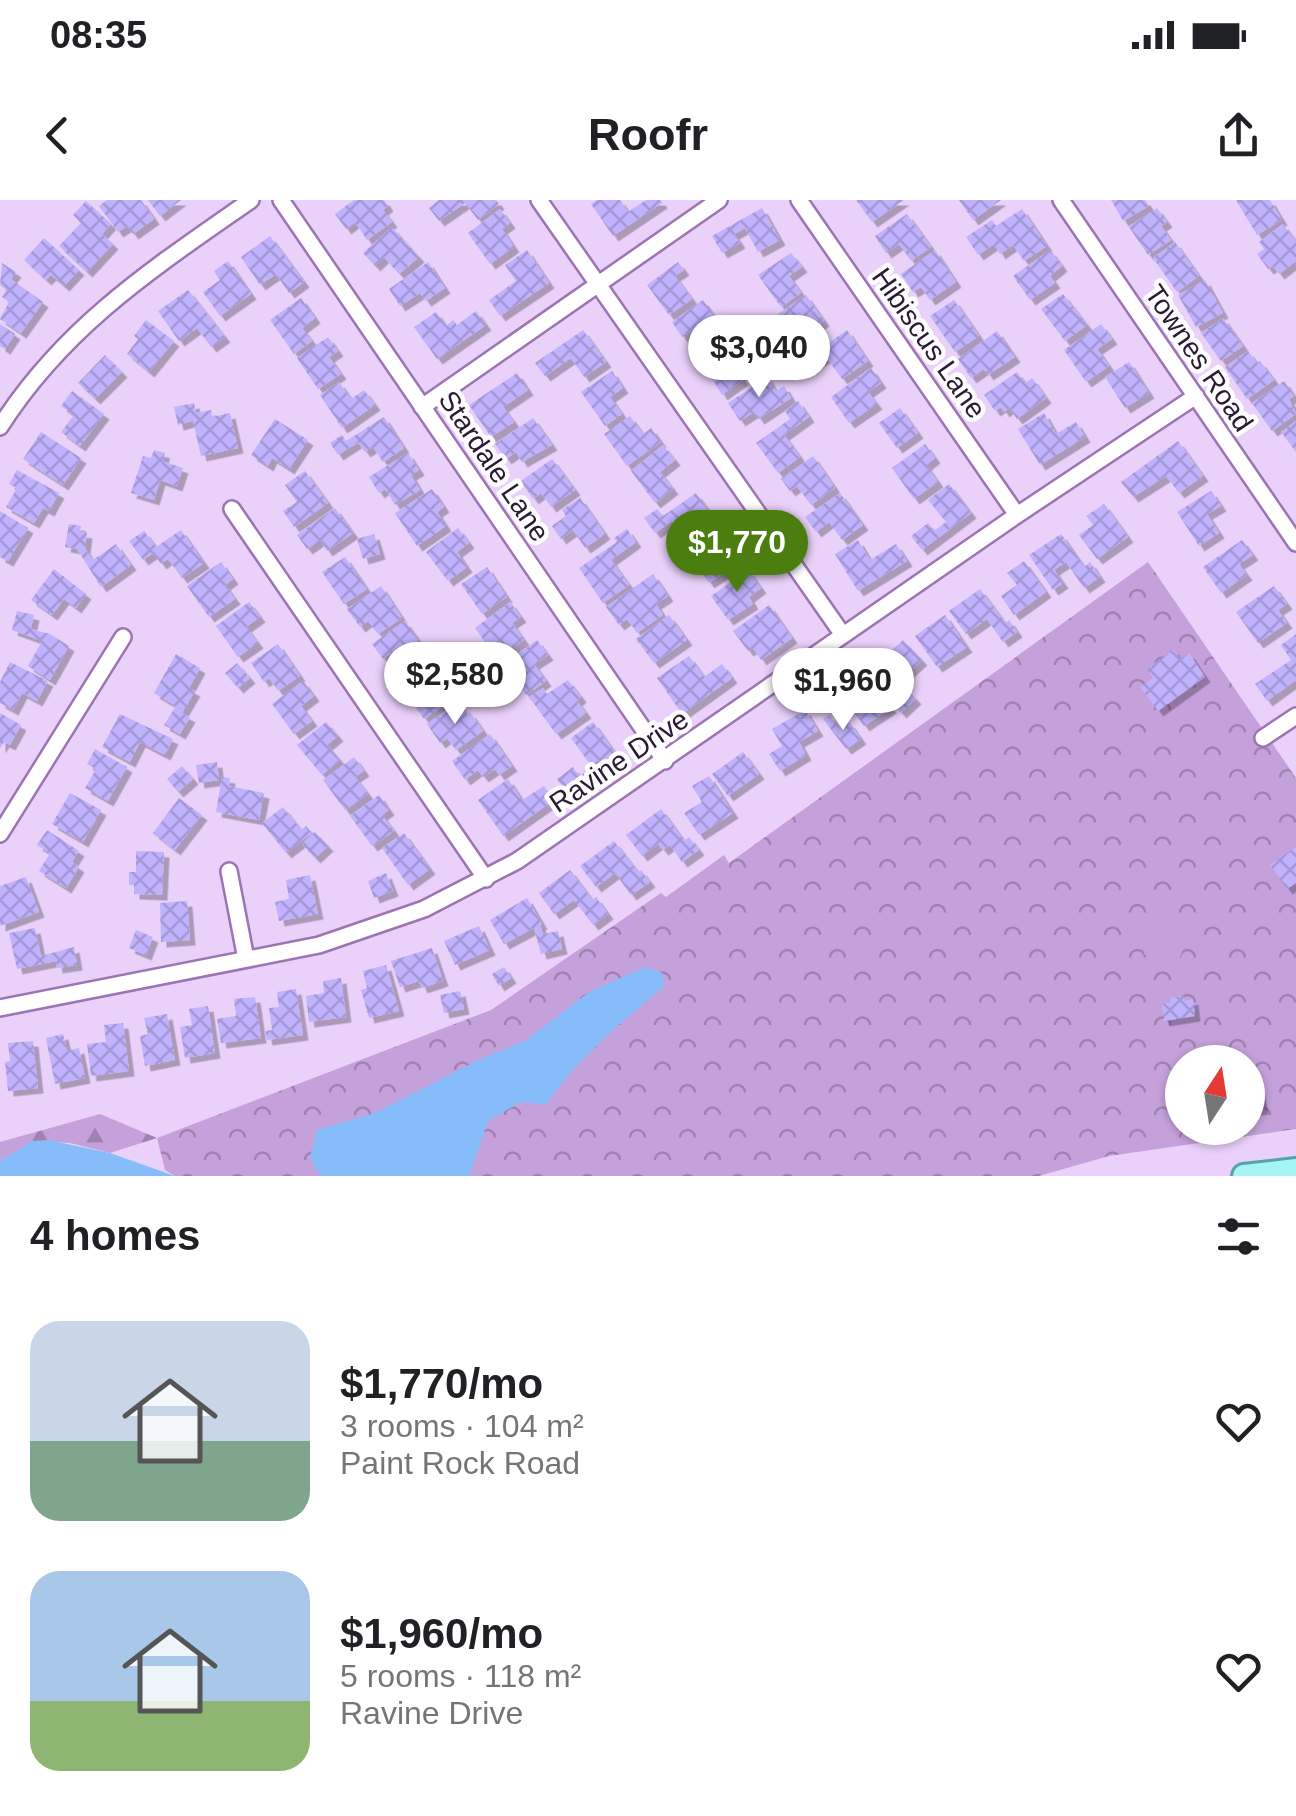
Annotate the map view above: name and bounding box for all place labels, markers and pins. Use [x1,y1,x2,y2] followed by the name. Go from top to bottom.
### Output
[678,315,840,400] pin: $3,040
[656,510,818,595] pin: $1,770
[374,642,536,727] pin: $2,580
[762,648,924,733] pin: $1,960

